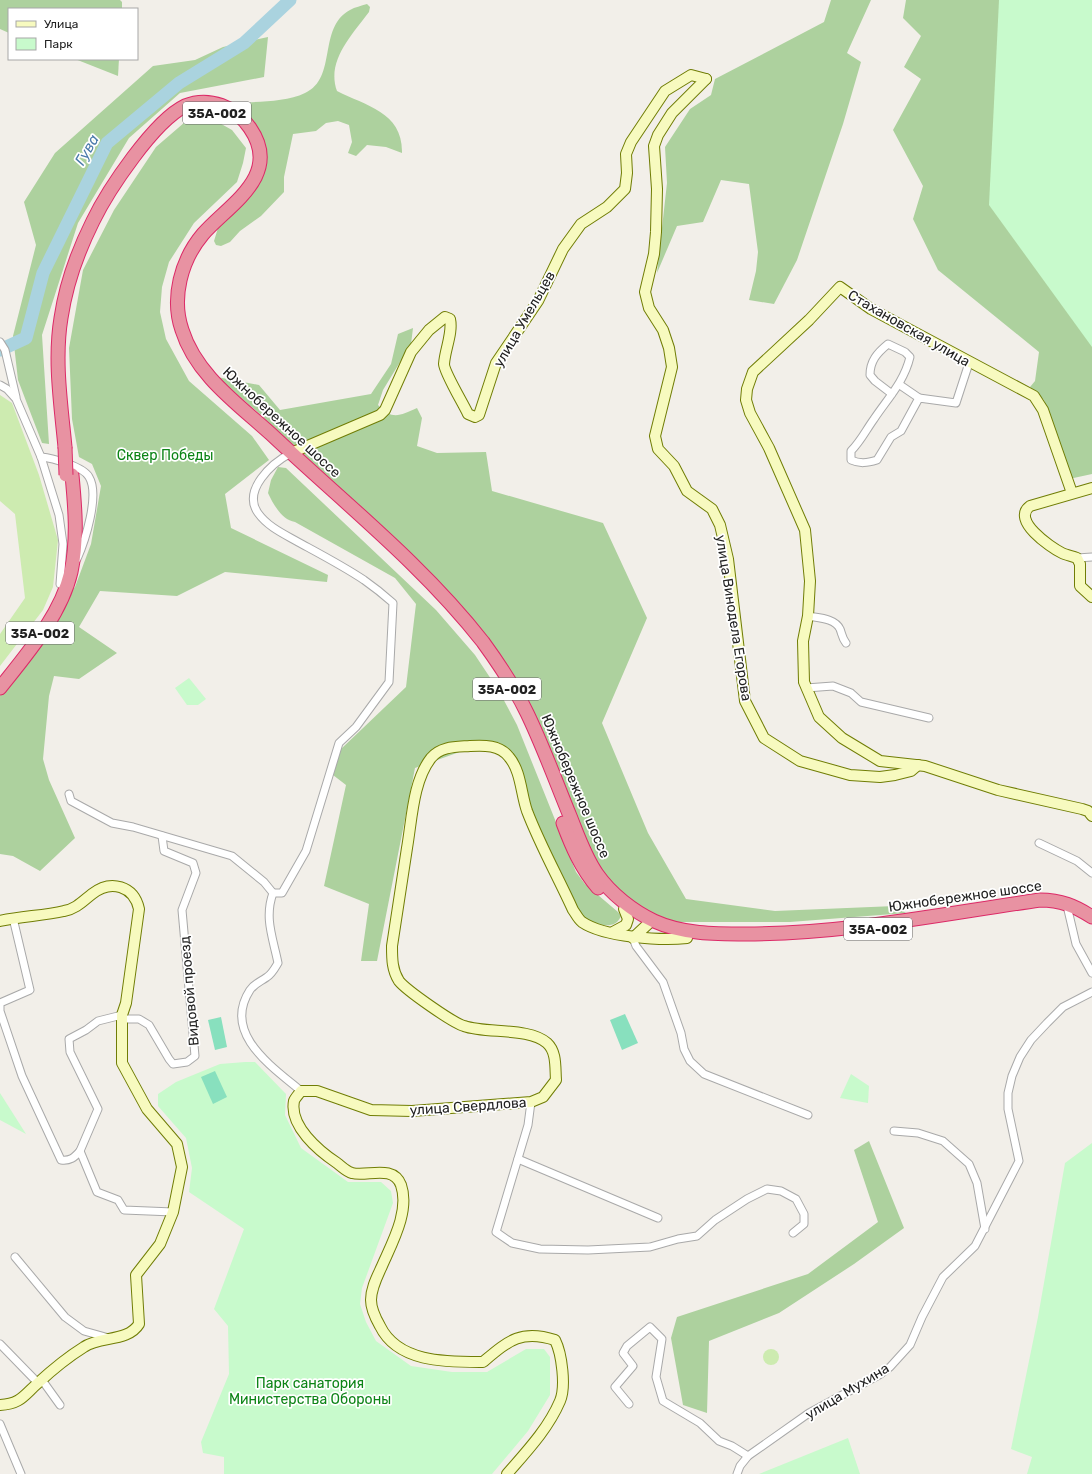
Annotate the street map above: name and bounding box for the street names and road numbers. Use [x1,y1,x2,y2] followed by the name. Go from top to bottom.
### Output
[183,102,251,124] road number: 35А-002
[490,268,559,370] street label: улица Умельцев
[845,287,973,370] street label: Стахановская улица
[219,363,344,481] street label: Южнобережное шоссе
[712,534,755,702] street label: улица Винодела Егорова
[6,622,74,644] road number: 35А-002
[473,678,541,700] road number: 35А-002
[538,712,614,861] street label: Южнобережное шоссе
[887,877,1043,916] street label: Южнобережное шоссе
[844,918,912,940] road number: 35А-002
[176,935,203,1047] street label: Видовой проезд
[409,1094,527,1119] street label: улица Свердлова
[802,1360,892,1423] street label: улица Мухина

